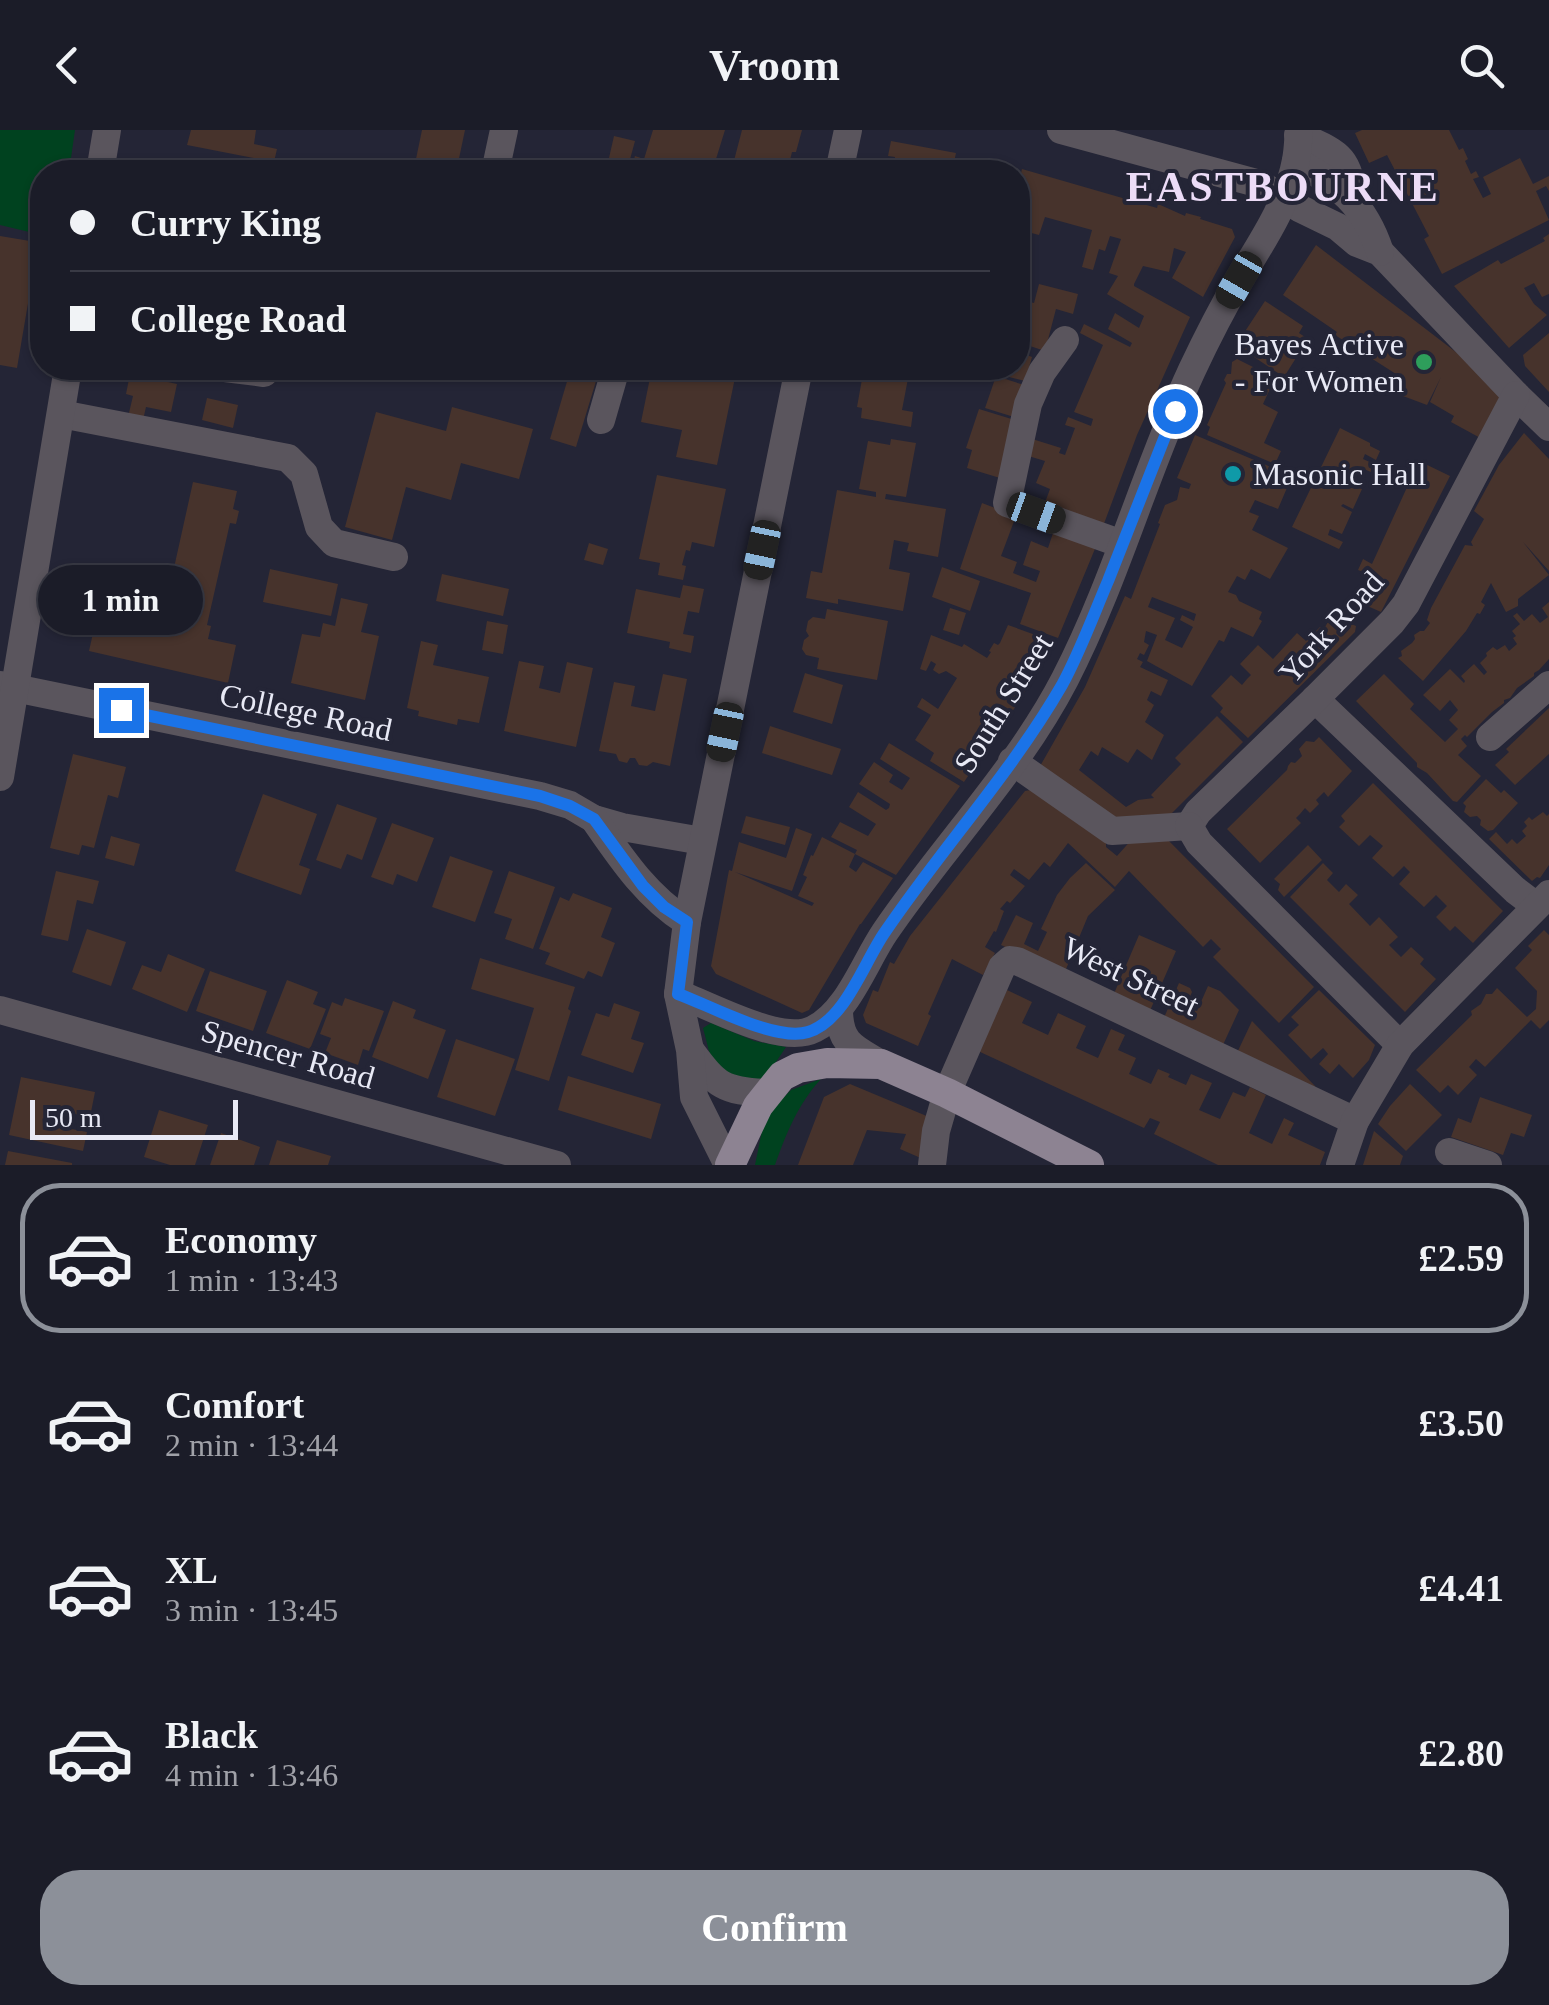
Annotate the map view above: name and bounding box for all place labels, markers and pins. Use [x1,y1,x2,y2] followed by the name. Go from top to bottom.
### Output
[1234,326,1404,399] place label: Bayes Active - For Women
[1413,351,1435,373] marker: Bayes Active - For Women
[1253,456,1426,492] place label: Masonic Hall
[1222,463,1244,485] marker: Masonic Hall

